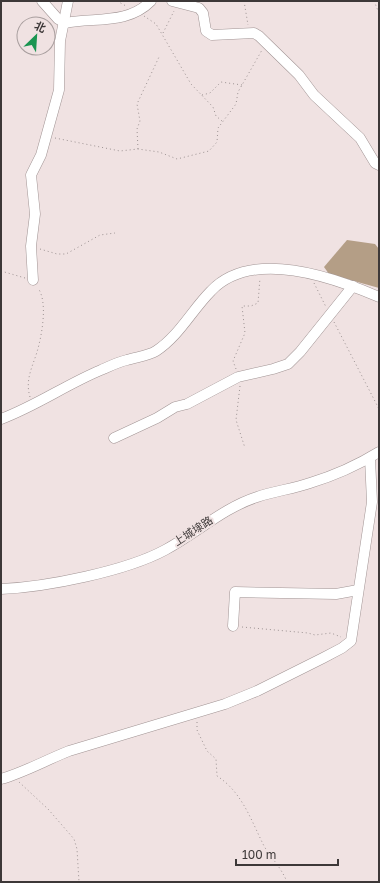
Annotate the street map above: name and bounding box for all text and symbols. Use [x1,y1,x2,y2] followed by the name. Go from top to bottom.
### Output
[16,16,56,56] north arrow
[33,18,48,35] text: 北
[171,513,215,548] street label: 上城埭路
[236,841,338,867] scale bar
[242,847,276,862] text: 100 m

